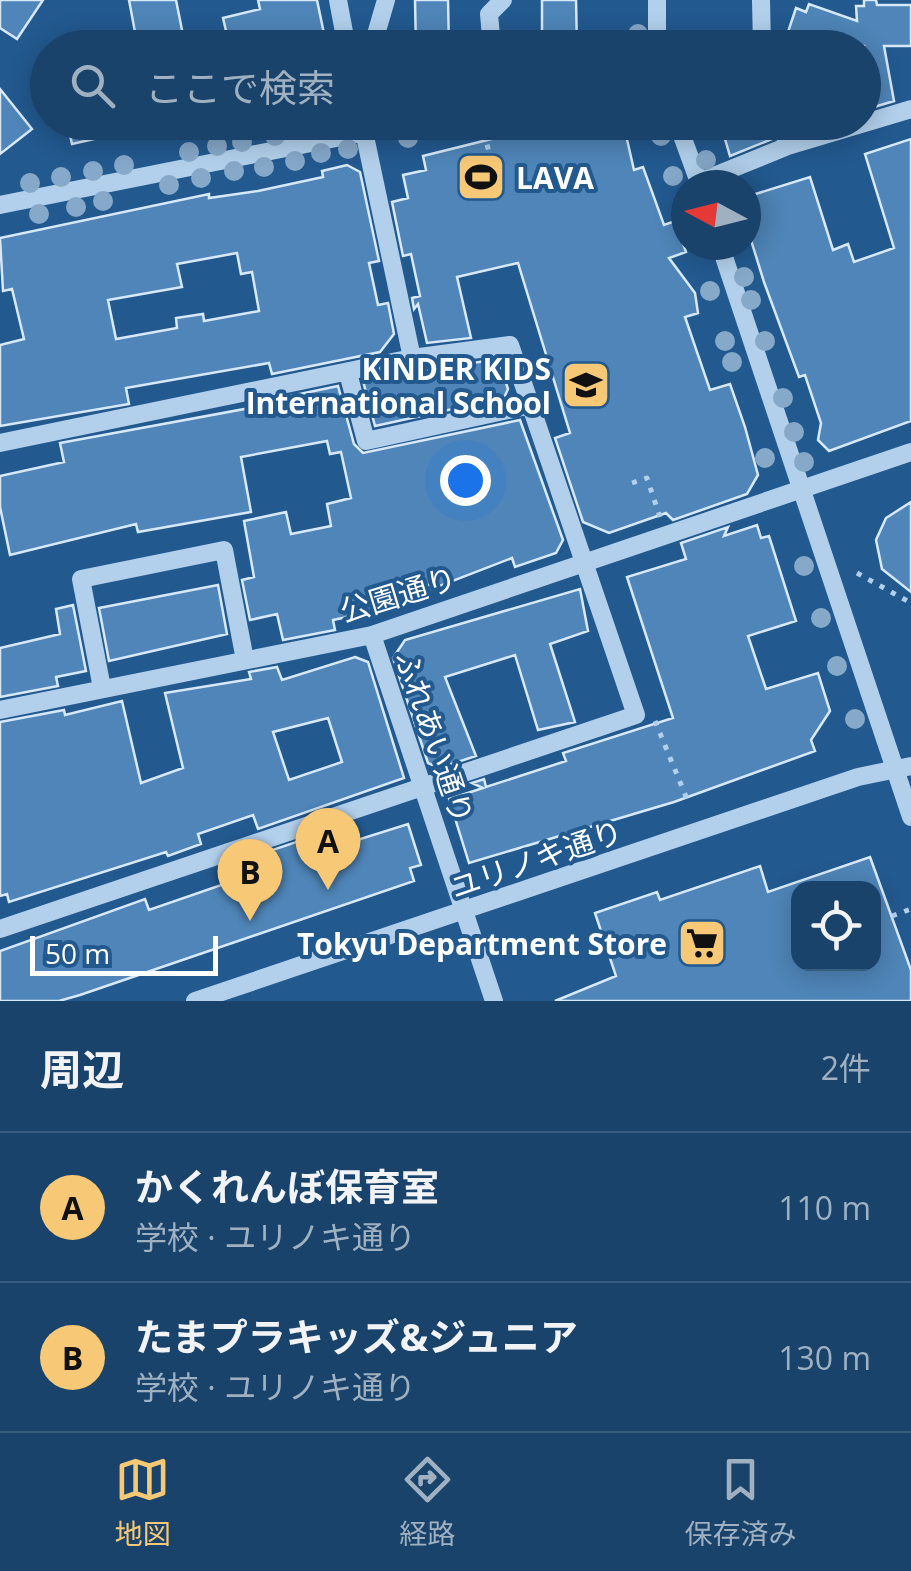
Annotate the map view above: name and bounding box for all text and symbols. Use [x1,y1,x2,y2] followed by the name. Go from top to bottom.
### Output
[30,30,881,140] search box
[65,58,120,113] icon: search
[145,61,335,113] text: ここで検索
[455,151,507,203] sports icon: LAVA
[516,157,594,198] place label: LAVA
[671,170,761,260] north arrow
[246,348,551,423] place label: KINDER KIDS International School
[560,359,612,411] school or university icon: KINDER KIDS International School
[440,455,491,506] your location
[335,557,461,631] street label: 公園通り
[386,645,484,829] street label: ふれあい通り
[296,808,360,890] pin: A
[444,810,628,908] street label: ユリノキ通り
[218,838,282,921] pin: B
[791,881,881,971] map controls
[791,881,881,971] button: locate
[676,917,728,969] supermarket icon: Tokyu Department Store
[297,923,667,964] place label: Tokyu Department Store
[30,931,218,976] scale bar
[45,934,110,972] text: 50 m
[40,1040,124,1097] text: 周辺
[821,1046,871,1089] text: 2件
[135,1160,439,1212] text: かくれんぼ保育室
[61,1186,84,1229] text: A
[778,1186,871,1229] text: 110 m
[135,1215,416,1258] text: 学校 · ユリノキ通り
[135,1310,578,1362] text: たまプラキッズ&ジュニア
[62,1336,83,1379] text: B
[778,1336,871,1379] text: 130 m
[135,1365,416,1408] text: 学校 · ユリノキ通り
[114,1452,171,1552] tab: 地図
[399,1452,456,1552] tab: 経路
[684,1452,797,1552] tab: 保存済み

